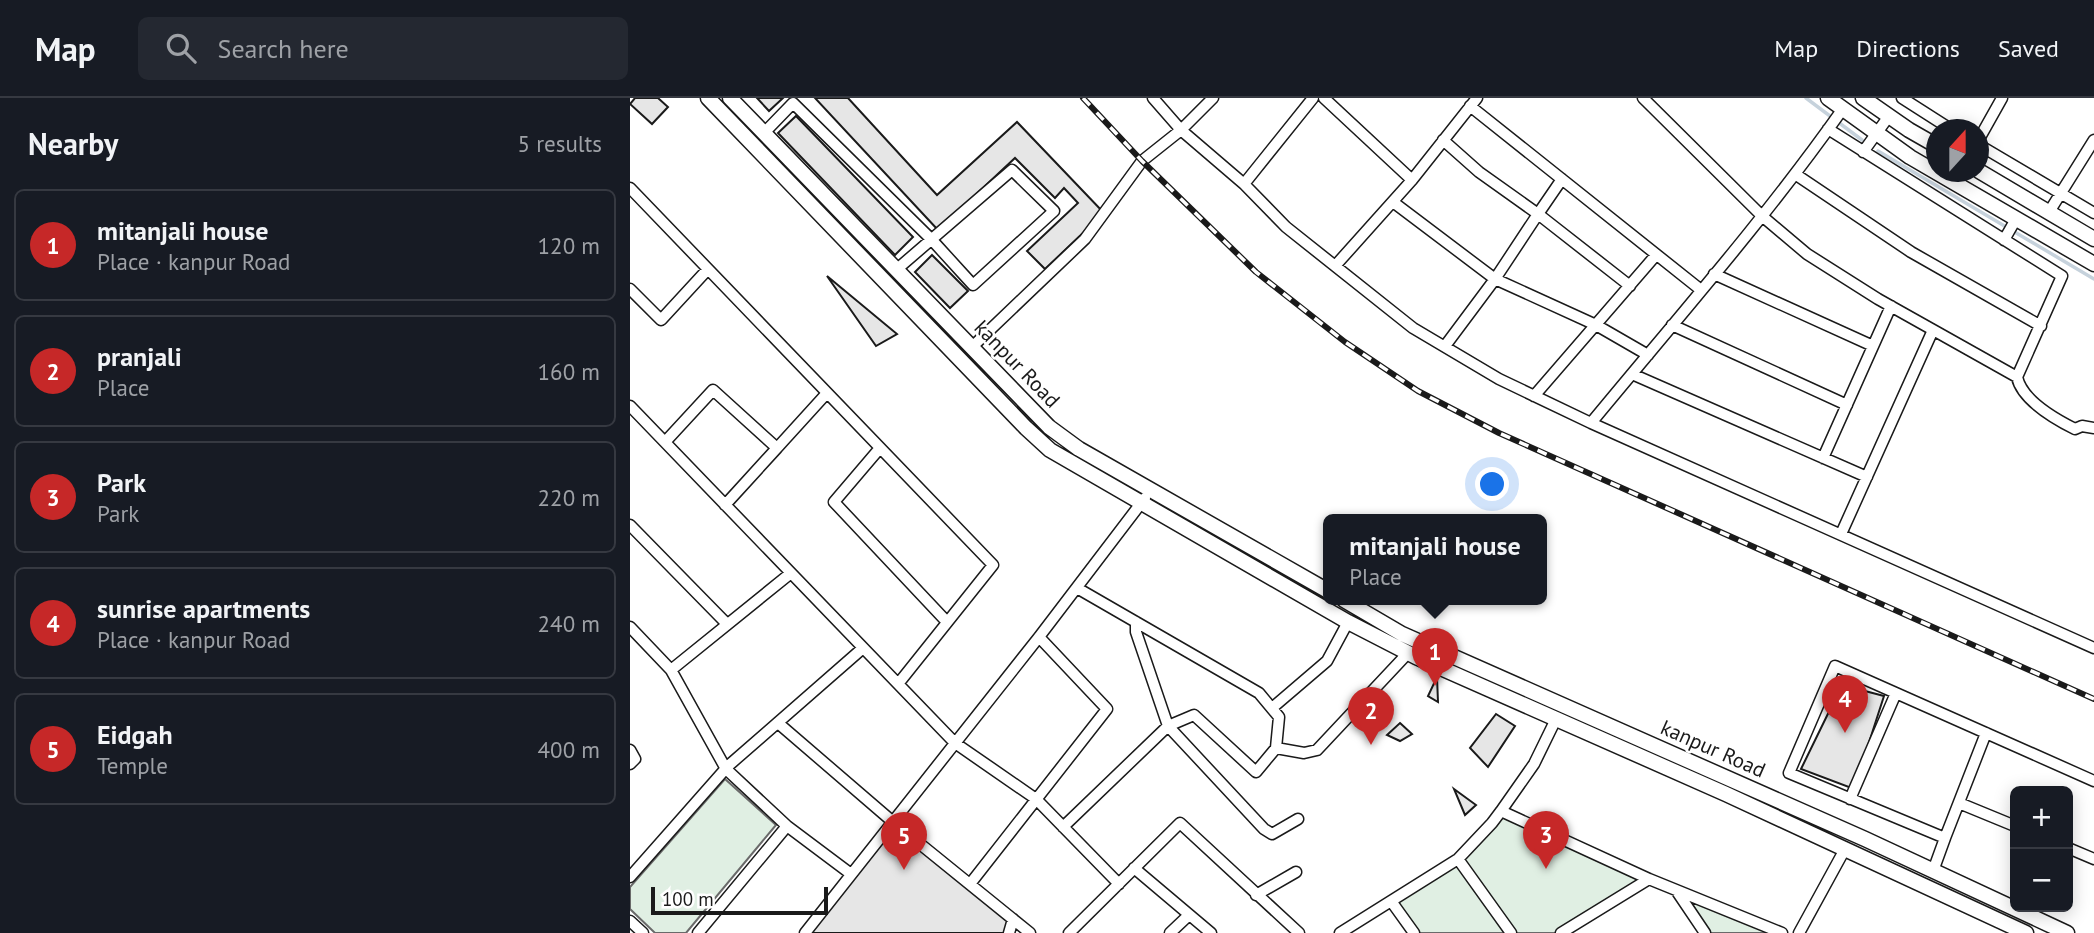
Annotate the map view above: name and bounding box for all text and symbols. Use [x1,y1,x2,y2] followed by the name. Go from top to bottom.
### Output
[138,17,628,80] search box
[35,27,96,70] text: Map
[162,29,200,67] icon: search
[218,32,349,65] text: Search here
[1774,33,1818,64] text: Map
[1856,33,1960,64] text: Directions
[1998,33,2059,64] text: Saved
[1926,119,1989,182] north arrow
[28,124,118,163] text: Nearby
[518,129,602,158] text: 5 results
[97,214,268,247] text: mitanjali house
[46,231,60,260] text: 1
[538,231,600,260] text: 120 m
[97,247,290,276] text: Place · kanpur Road
[969,314,1066,413] street label: kanpur Road
[97,340,182,373] text: pranjali
[46,357,60,386] text: 2
[538,357,600,386] text: 160 m
[97,373,150,402] text: Place
[97,466,146,499] text: Park
[1475,467,1509,501] your location
[46,483,60,512] text: 3
[538,483,600,512] text: 220 m
[97,499,139,528] text: Park
[1323,514,1547,605] popup
[1349,529,1521,562] text: mitanjali house
[1349,562,1402,591] text: Place
[97,592,310,625] text: sunrise apartments
[46,609,60,638] text: 4
[538,609,600,638] text: 240 m
[97,625,290,654] text: Place · kanpur Road
[1412,628,1458,686] pin: 1
[1822,675,1868,733] pin: 4
[1348,687,1394,745] pin: 2
[1657,713,1770,784] street label: kanpur Road
[97,718,173,751] text: Eidgah
[46,735,60,764] text: 5
[538,735,600,764] text: 400 m
[97,751,168,780] text: Temple
[2010,786,2073,912] map controls
[2010,786,2073,849] button: +
[1523,811,1569,869] pin: 3
[881,812,927,870] pin: 5
[2010,849,2073,912] button: −
[651,884,828,916] scale bar
[662,887,714,911] text: 100 m

